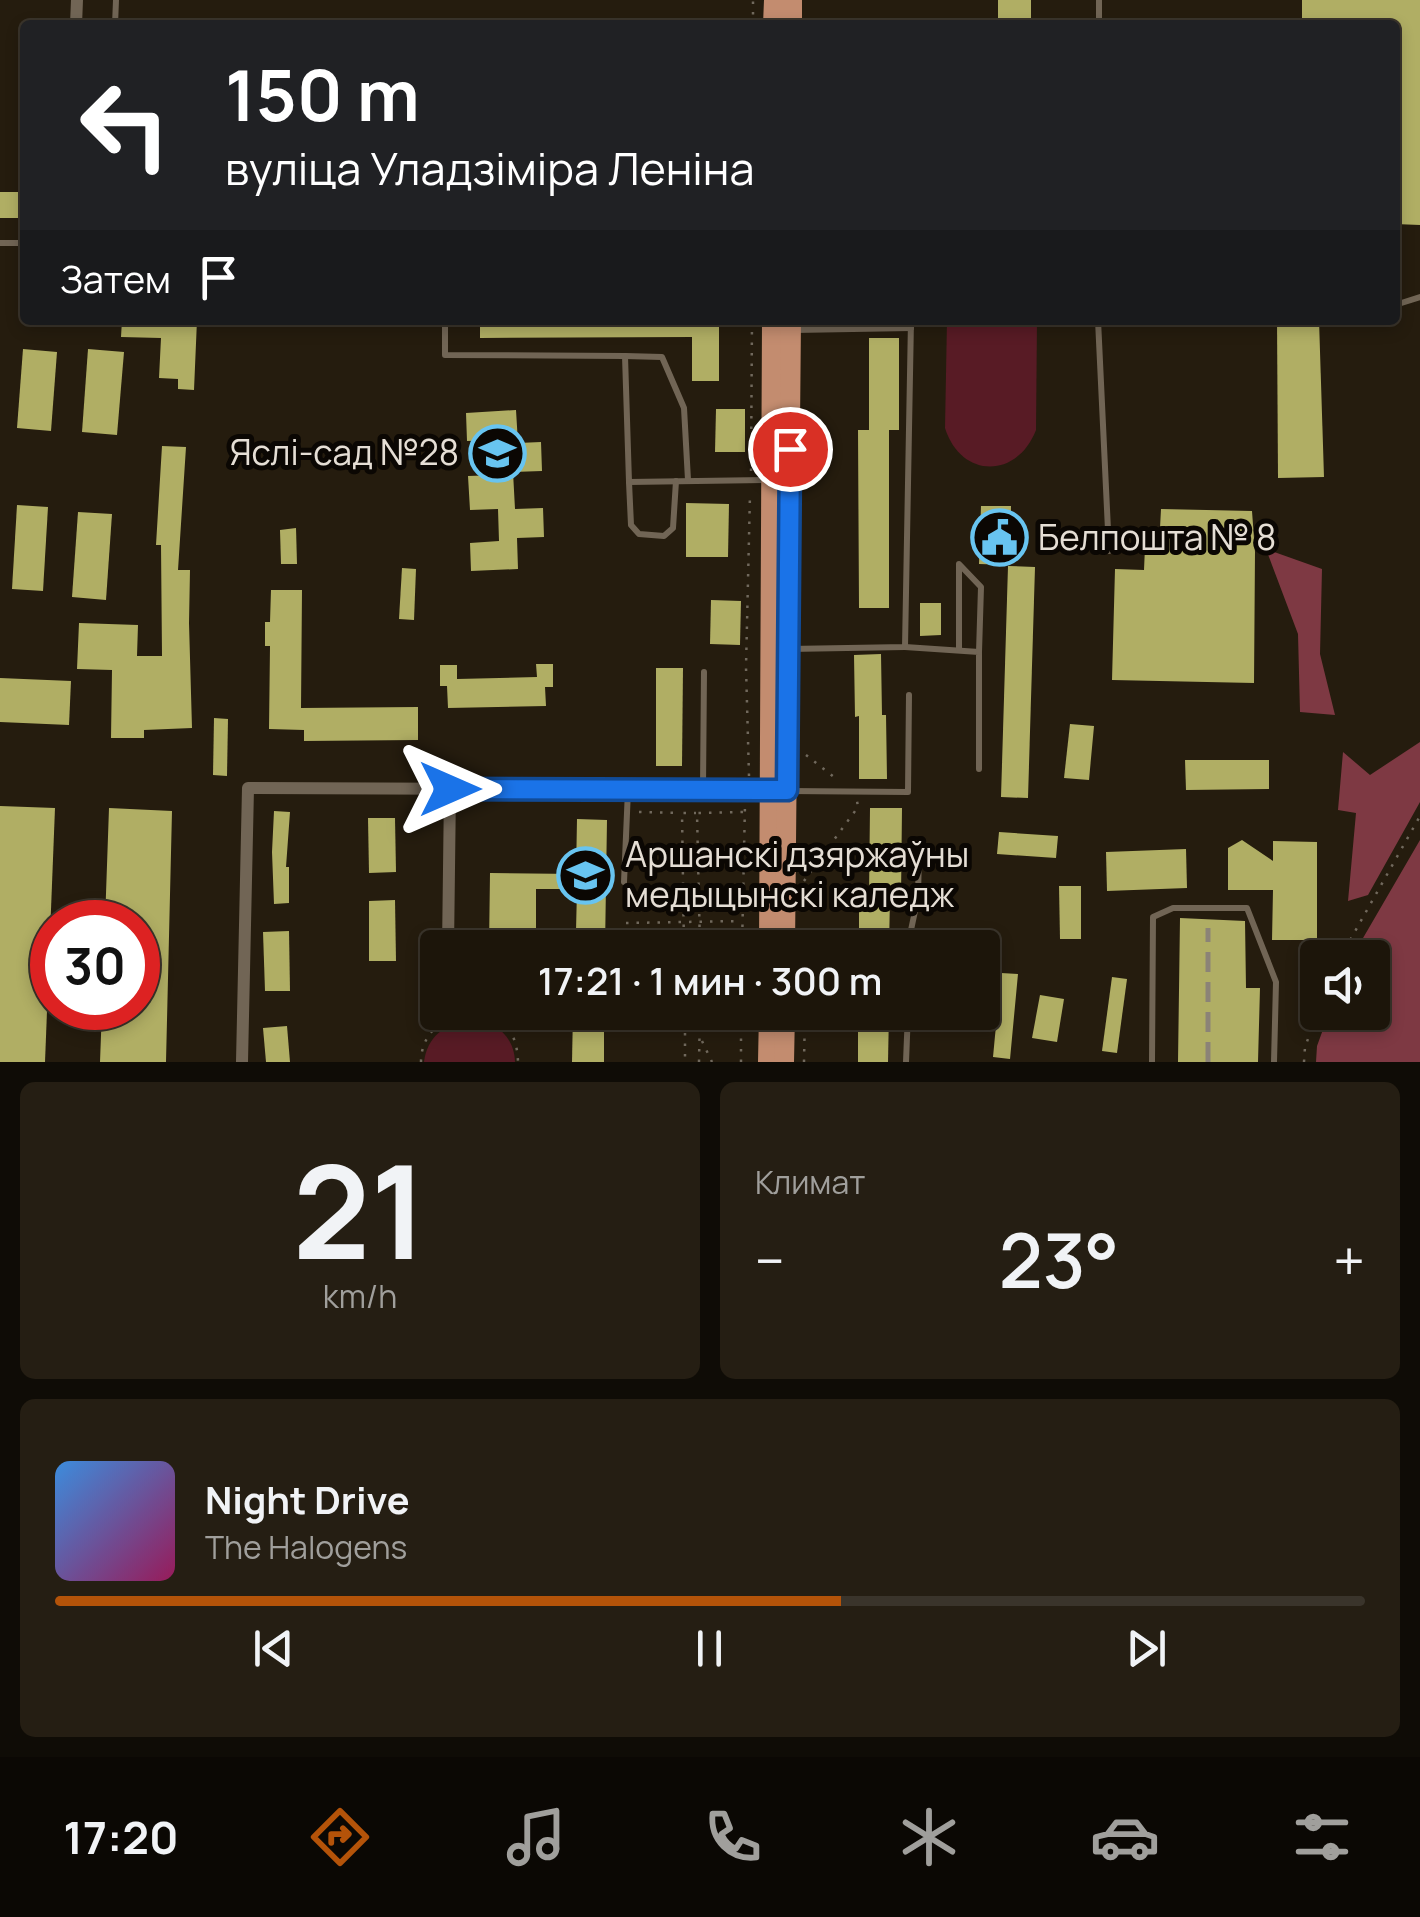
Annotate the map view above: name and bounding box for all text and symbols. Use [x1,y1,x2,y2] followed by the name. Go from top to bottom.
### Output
[225,46,420,142] text: 150 m
[60,60,190,190] icon: left
[225,137,754,199] text: вуліца Уладзіміра Леніна
[191,250,246,305] icon: arrive
[60,252,171,304] text: Затем
[748,407,833,492] pin
[763,422,818,477] icon: arrive
[468,423,528,483] school or university icon: Яслі-сад №28
[229,428,459,476] place label: Яслі-сад №28
[969,508,1029,568] public building icon: Белпошта № 8
[1038,513,1276,561] place label: Белпошта № 8
[398,737,502,841] position arrow
[625,830,969,918] place label: Аршанскі дзяржаўны медыцынскі каледж
[556,845,616,905] school or university icon: Аршанскі дзяржаўны медыцынскі каледж
[30,900,160,1030] speed limit sign: 30
[1300,940,1390,1030] map controls
[1300,940,1390,1030] button: sound
[538,954,882,1006] text: 17:21 · 1 мин · 300 m
[293,1120,427,1298] text: 21
[755,1160,865,1204] text: Климат
[999,1208,1119,1311] text: 23°
[755,1222,785,1298] text: −
[1333,1222,1365,1298] text: +
[323,1274,397,1318] text: km/h
[205,1473,410,1525] text: Night Drive
[205,1525,407,1569] text: The Halogens
[246,1621,301,1676] icon: previous
[682,1621,737,1676] icon: pause
[1119,1621,1174,1676] icon: next
[305,1802,375,1872] icon: directions
[501,1802,571,1872] icon: music
[698,1802,768,1872] icon: phone
[894,1802,964,1872] icon: climate
[1090,1802,1160,1872] icon: car
[1287,1802,1357,1872] icon: filters
[63,1806,179,1868] text: 17:20

